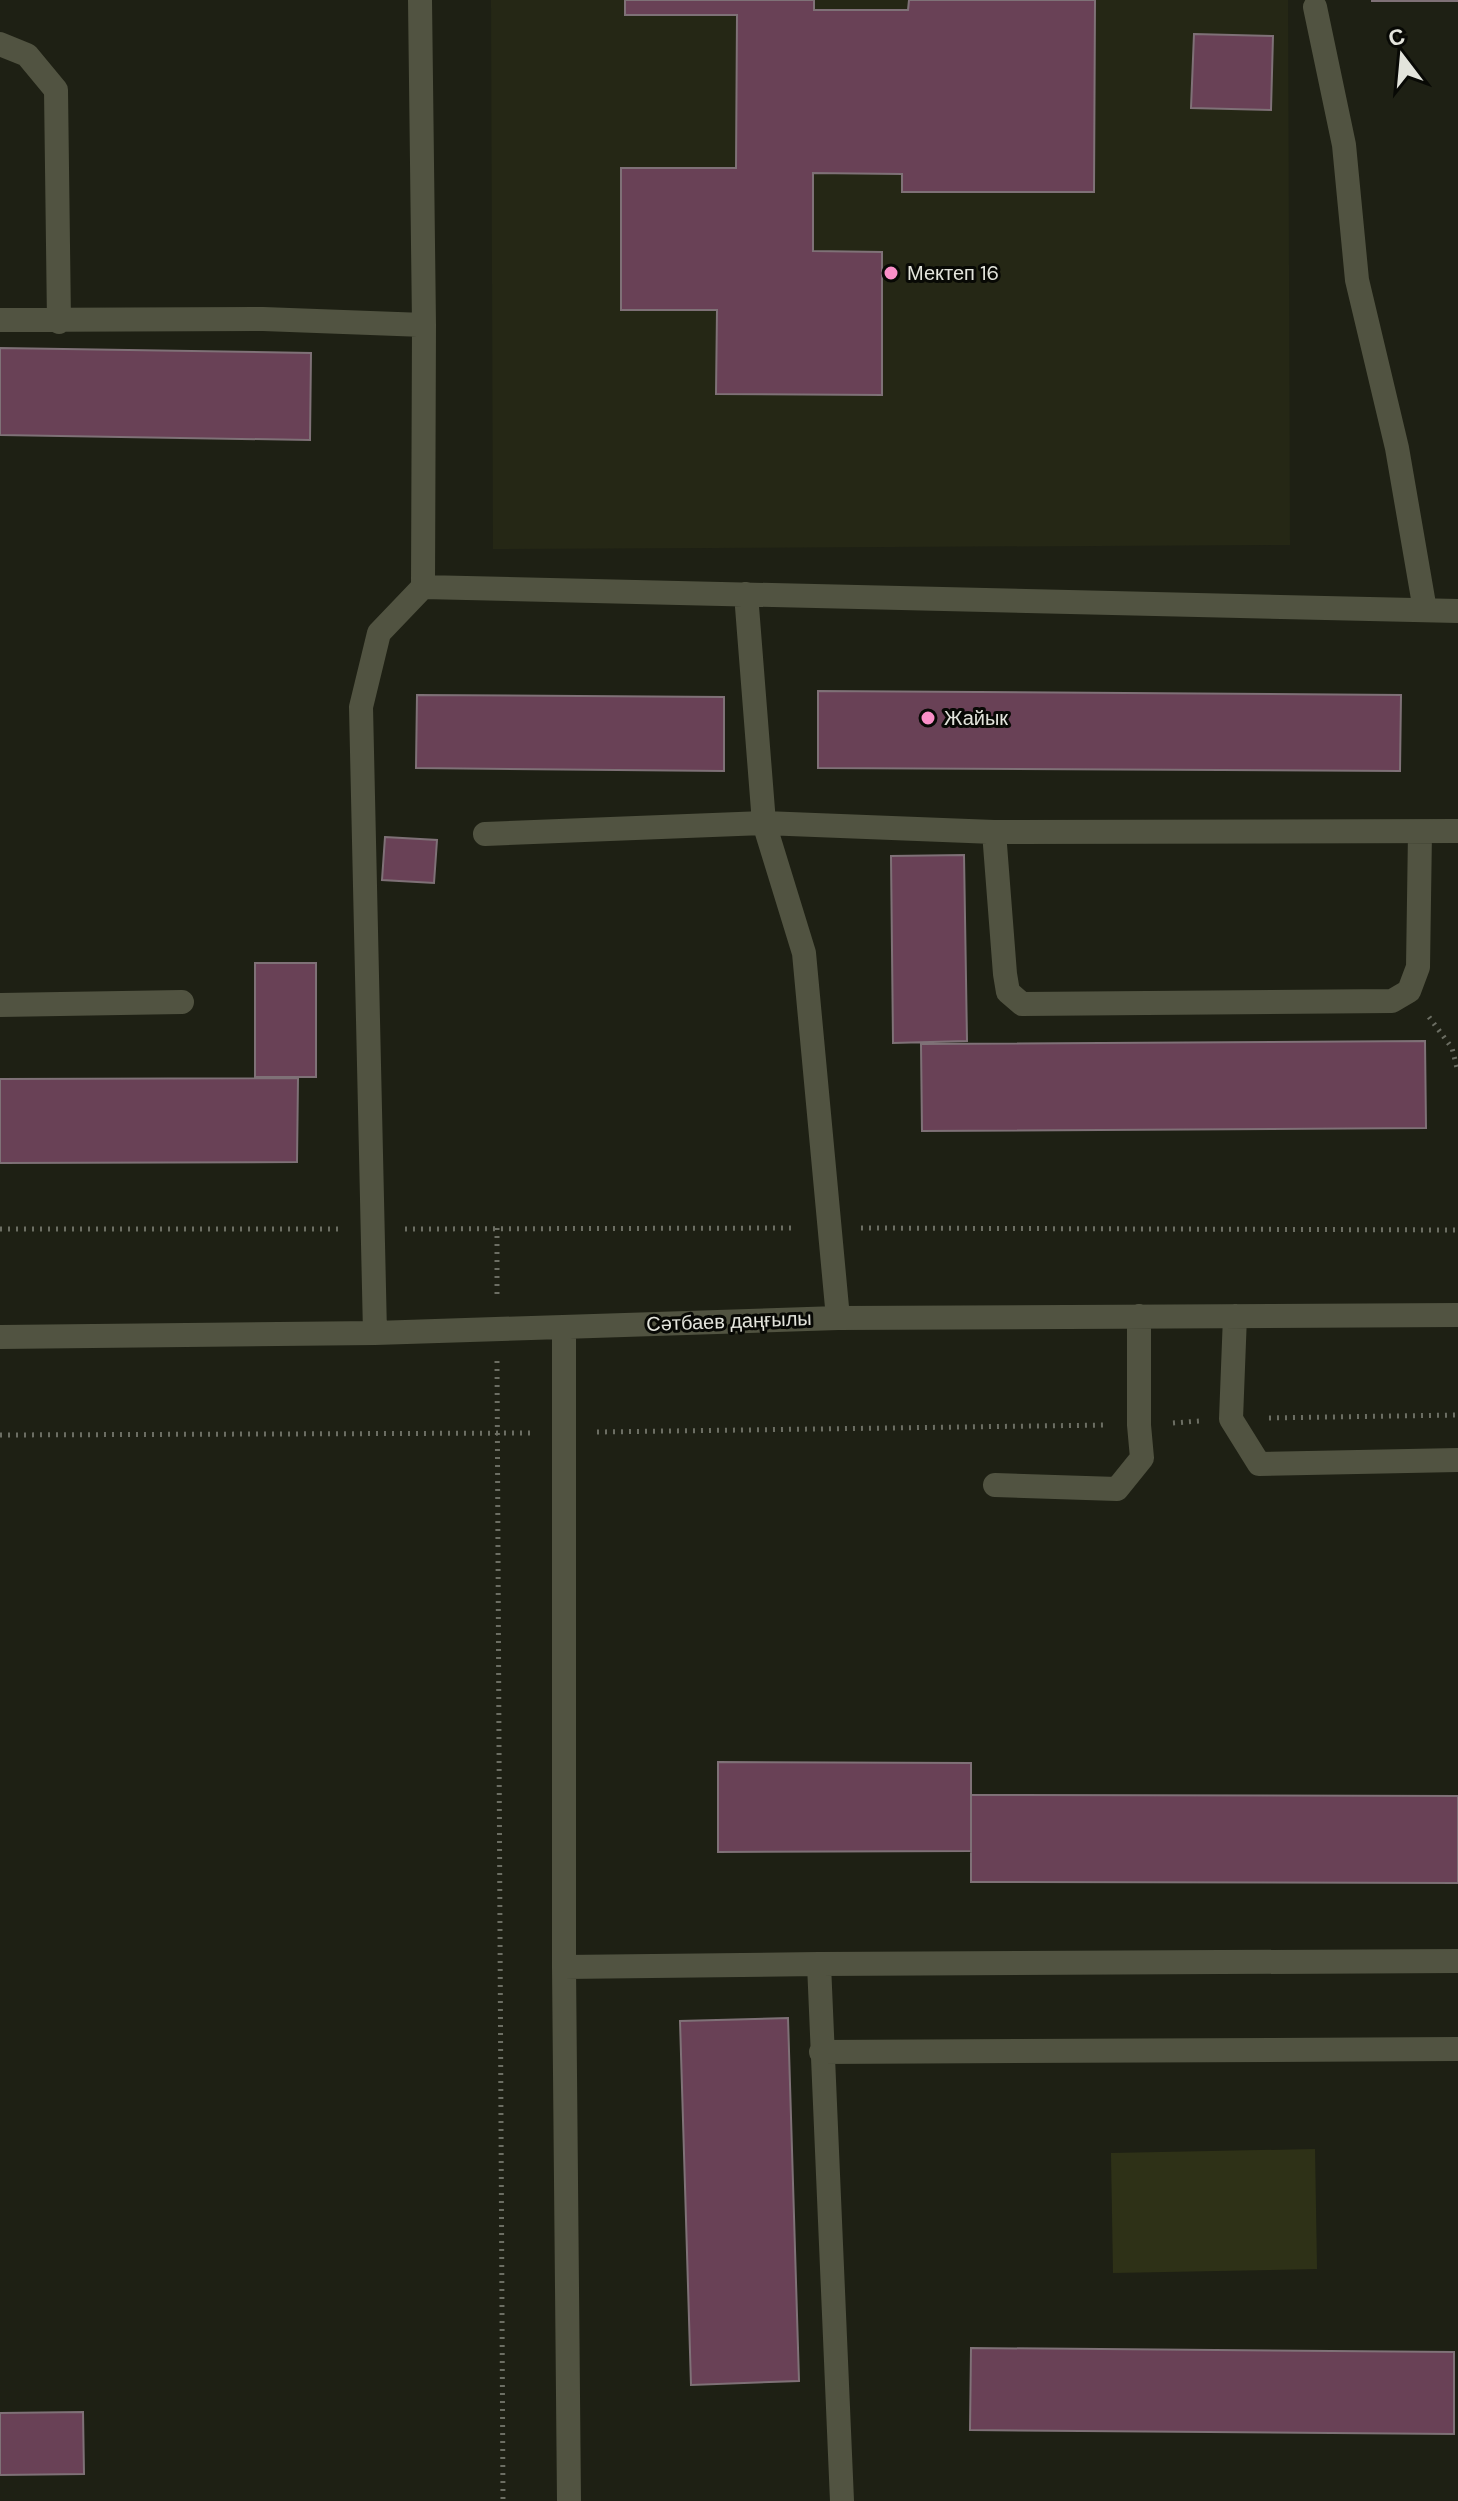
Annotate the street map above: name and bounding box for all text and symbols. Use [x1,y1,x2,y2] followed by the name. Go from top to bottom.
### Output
[1362,16,1442,96] north arrow
[1385,21,1408,53] text: С
[907,260,999,286] place label: Мектеп 16
[882,264,900,282] marker: Мектеп 16
[944,705,1008,731] place label: Жайык
[919,709,937,727] marker: Жайык
[646,1305,812,1337] street label: Сәтбаев даңғылы

